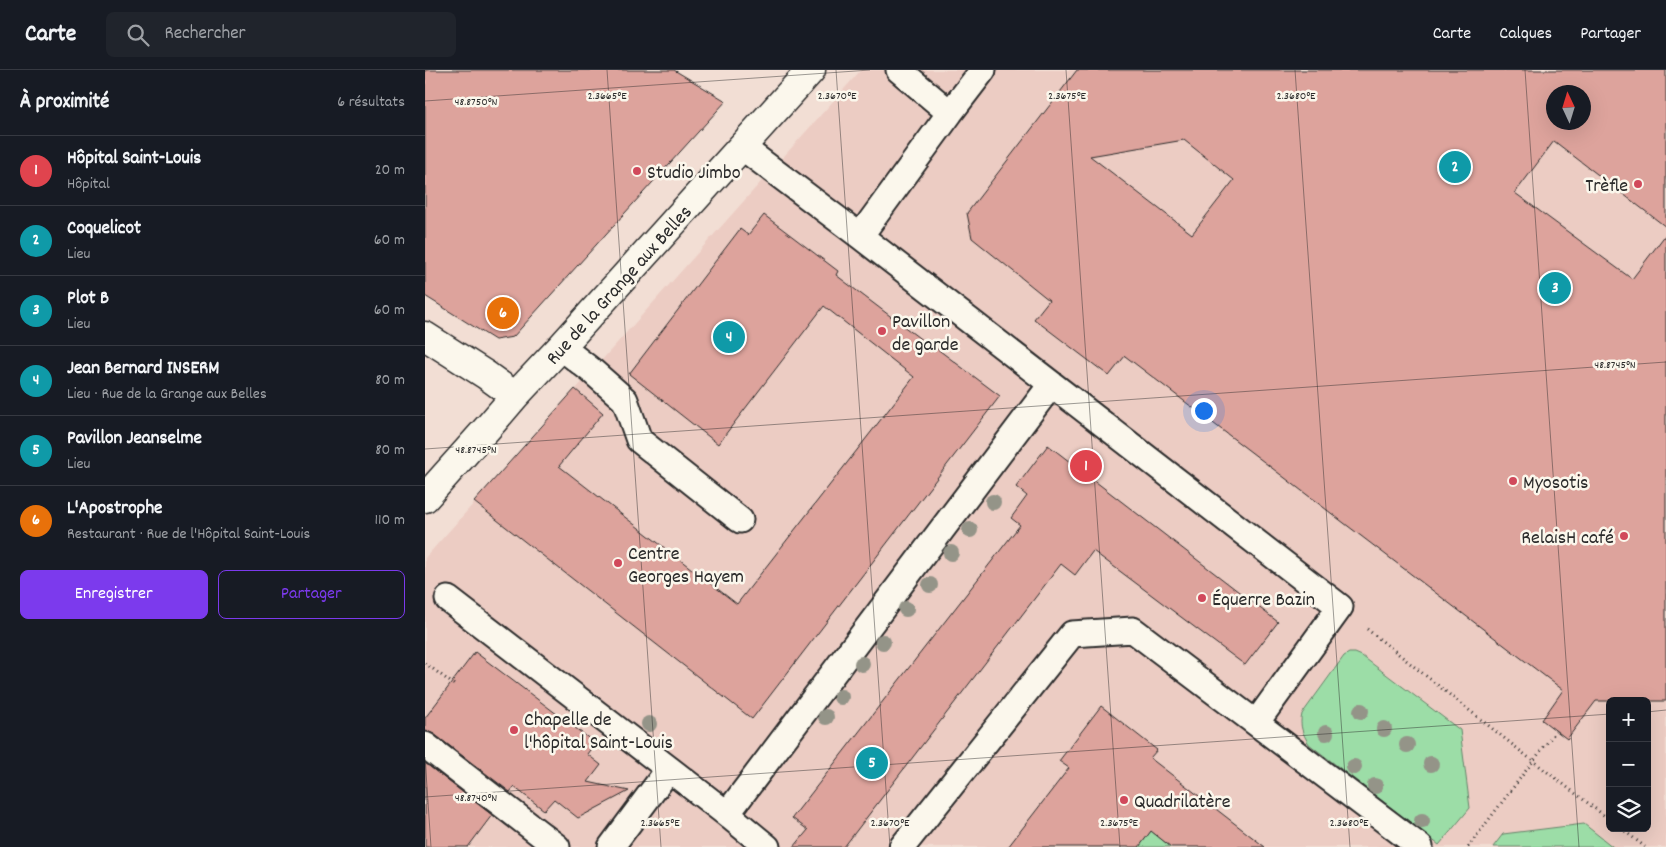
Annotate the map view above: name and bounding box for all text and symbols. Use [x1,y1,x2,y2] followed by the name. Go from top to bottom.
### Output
[106,12,456,57] search box
[25,18,76,52] text: Carte
[124,21,152,49] icon: search
[164,21,246,48] text: Rechercher
[1433,22,1471,47] text: Carte
[1499,22,1552,47] text: Calques
[1580,22,1641,47] text: Partager
[1546,85,1591,130] north arrow
[20,88,109,118] text: À proximité
[587,88,627,105] text: 2.3665°E
[818,88,857,105] text: 2.3670°E
[1048,88,1086,105] text: 2.3675°E
[1276,88,1316,105] text: 2.3680°E
[337,91,405,114] text: 6 résultats
[454,94,498,111] text: 48.8750°N
[67,146,201,173] text: Hôpital Saint-Louis
[1439,148,1471,186] pin: 2
[34,159,38,182] text: 1
[375,159,405,182] text: 20 m
[647,160,741,188] place label: Studio Jimbo
[631,165,643,177] marker: Studio Jimbo
[67,173,110,196] text: Hôpital
[1585,173,1628,201] place label: Trèfle
[1632,178,1644,190] marker: Trèfle
[541,200,700,372] street label: Rue de la Grange aux Belles
[67,216,141,243] text: Coquelicot
[33,229,40,252] text: 2
[374,229,405,252] text: 60 m
[67,243,90,266] text: Lieu
[1539,269,1571,307] pin: 3
[67,286,109,313] text: Plot B
[487,294,519,332] pin: 6
[32,299,40,322] text: 3
[374,299,405,322] text: 60 m
[892,309,959,360] place label: Pavillon de garde
[67,313,90,336] text: Lieu
[713,318,745,356] pin: 4
[876,325,888,337] marker: Pavillon de garde
[67,356,219,383] text: Jean Bernard INSERM
[1594,357,1636,374] text: 48.8745°N
[33,369,39,392] text: 4
[375,369,405,392] text: 80 m
[67,383,267,406] text: Lieu · Rue de la Grange aux Belles
[1191,398,1217,424] your location
[67,426,202,453] text: Pavillon Jeanselme
[32,439,40,462] text: 5
[375,439,405,462] text: 80 m
[455,442,497,459] text: 48.8745°N
[1070,447,1102,485] pin: 1
[67,453,90,476] text: Lieu
[1523,470,1589,498] place label: Myosotis
[1507,475,1519,487] marker: Myosotis
[67,496,162,523] text: L'Apostrophe
[32,509,40,532] text: 6
[375,509,405,532] text: 110 m
[67,523,310,546] text: Restaurant · Rue de l'Hôpital Saint-Louis
[1521,525,1614,553] place label: RelaisH café
[1618,530,1630,542] marker: RelaisH café
[628,541,744,592] place label: Centre Georges Hayem
[612,557,624,569] marker: Centre Georges Hayem
[20,570,208,619] button: Enregistrer
[218,570,405,619] button: Partager
[1212,587,1315,615] place label: Équerre Bazin
[1196,592,1208,604] marker: Équerre Bazin
[1606,697,1651,832] map controls
[1606,697,1651,742] button: +
[524,707,673,758] place label: Chapelle de l'hôpital Saint-Louis
[508,724,520,736] marker: Chapelle de l'hôpital Saint-Louis
[1606,742,1651,787] button: −
[856,744,888,782] pin: 5
[1606,787,1651,832] button: layers
[1134,789,1231,817] place label: Quadrilatère
[455,790,497,807] text: 48.8740°N
[1118,794,1130,806] marker: Quadrilatère
[640,815,680,832] text: 2.3665°E
[871,815,910,832] text: 2.3670°E
[1100,815,1138,832] text: 2.3675°E
[1329,815,1369,832] text: 2.3680°E

